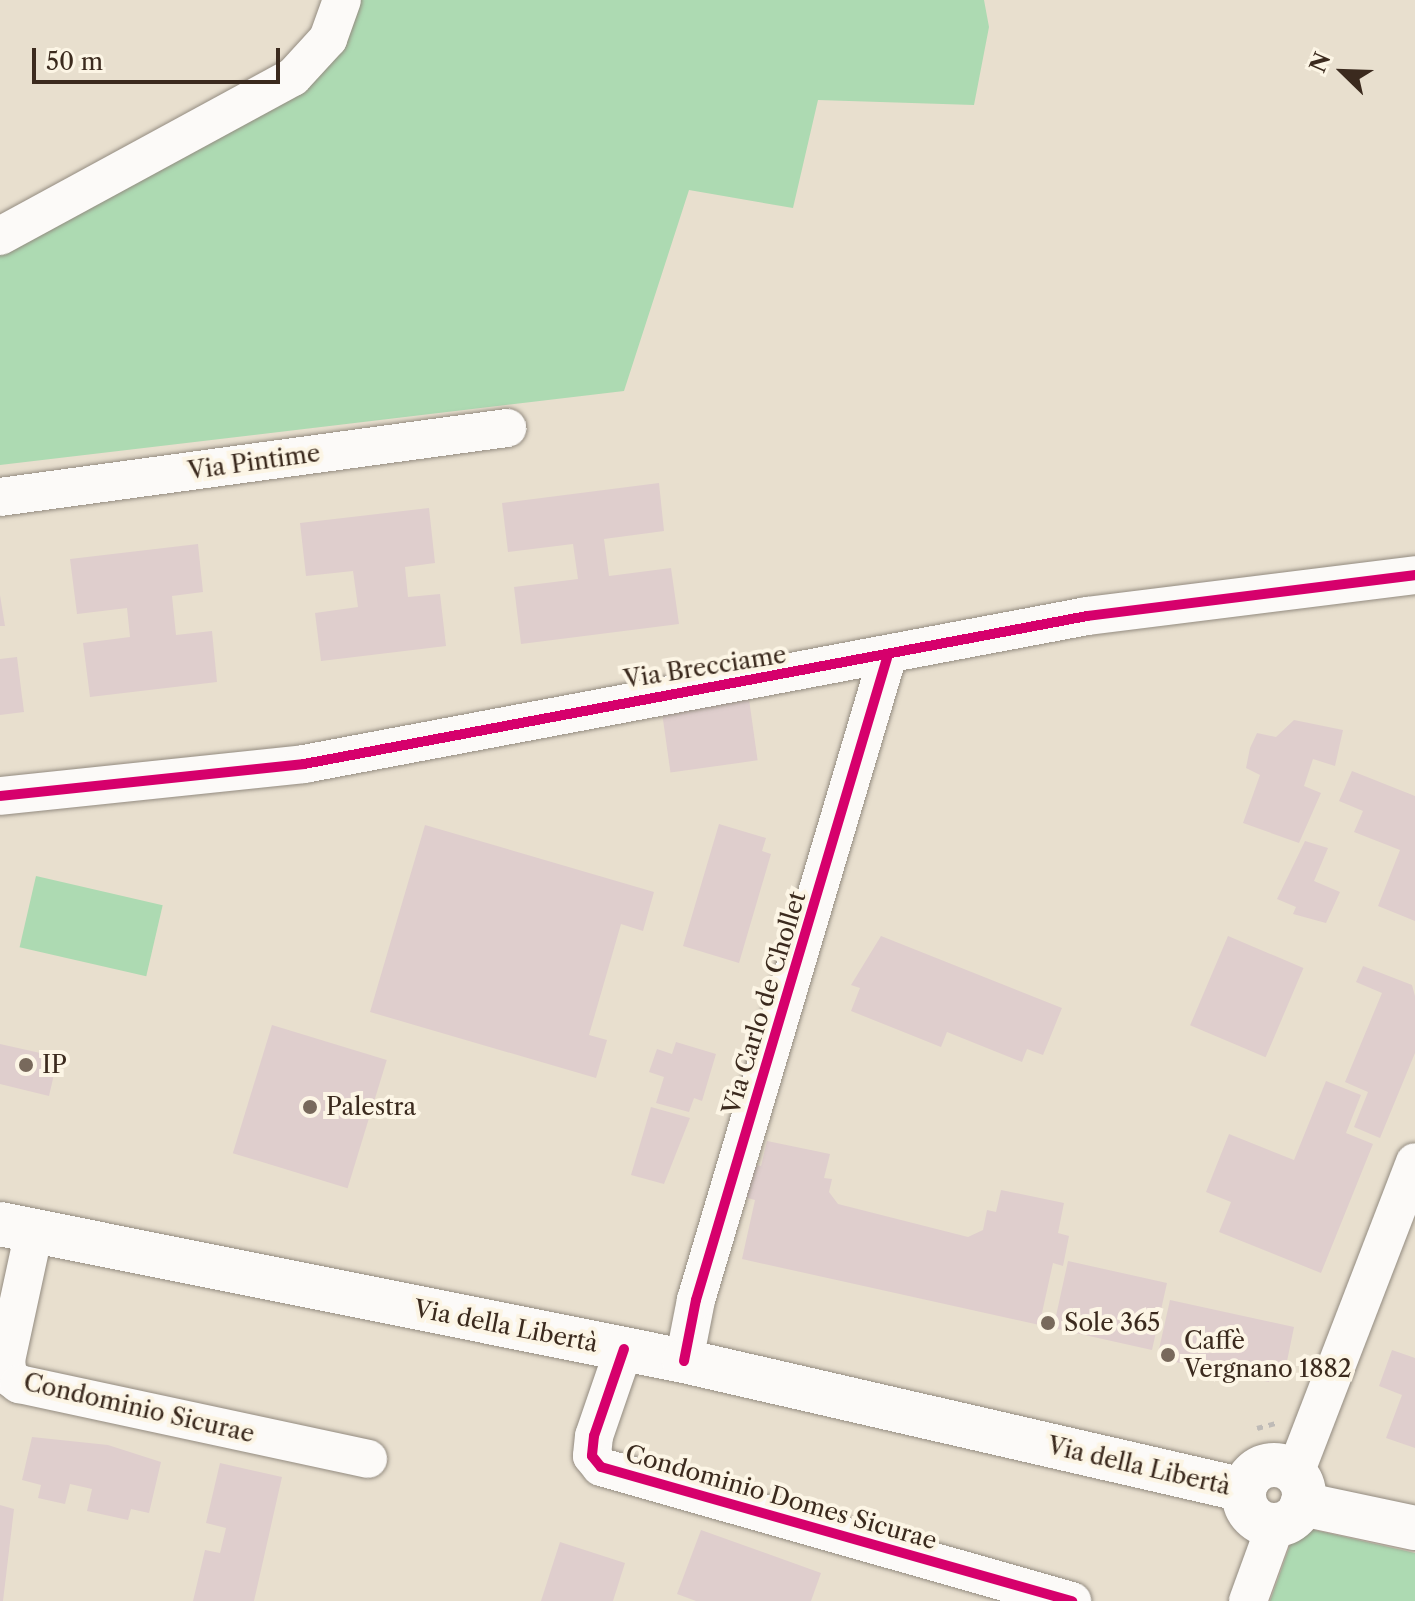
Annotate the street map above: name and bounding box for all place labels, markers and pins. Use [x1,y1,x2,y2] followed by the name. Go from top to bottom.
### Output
[42,1051,67,1079] place label: IP
[17,1056,35,1074] marker: IP
[326,1093,416,1121] place label: Palestra
[301,1098,319,1116] marker: Palestra
[1064,1309,1160,1337] place label: Sole 365
[1039,1314,1057,1332] marker: Sole 365
[1184,1327,1351,1383] place label: Caffè Vergnano 1882
[1159,1346,1177,1364] marker: Caffè Vergnano 1882

